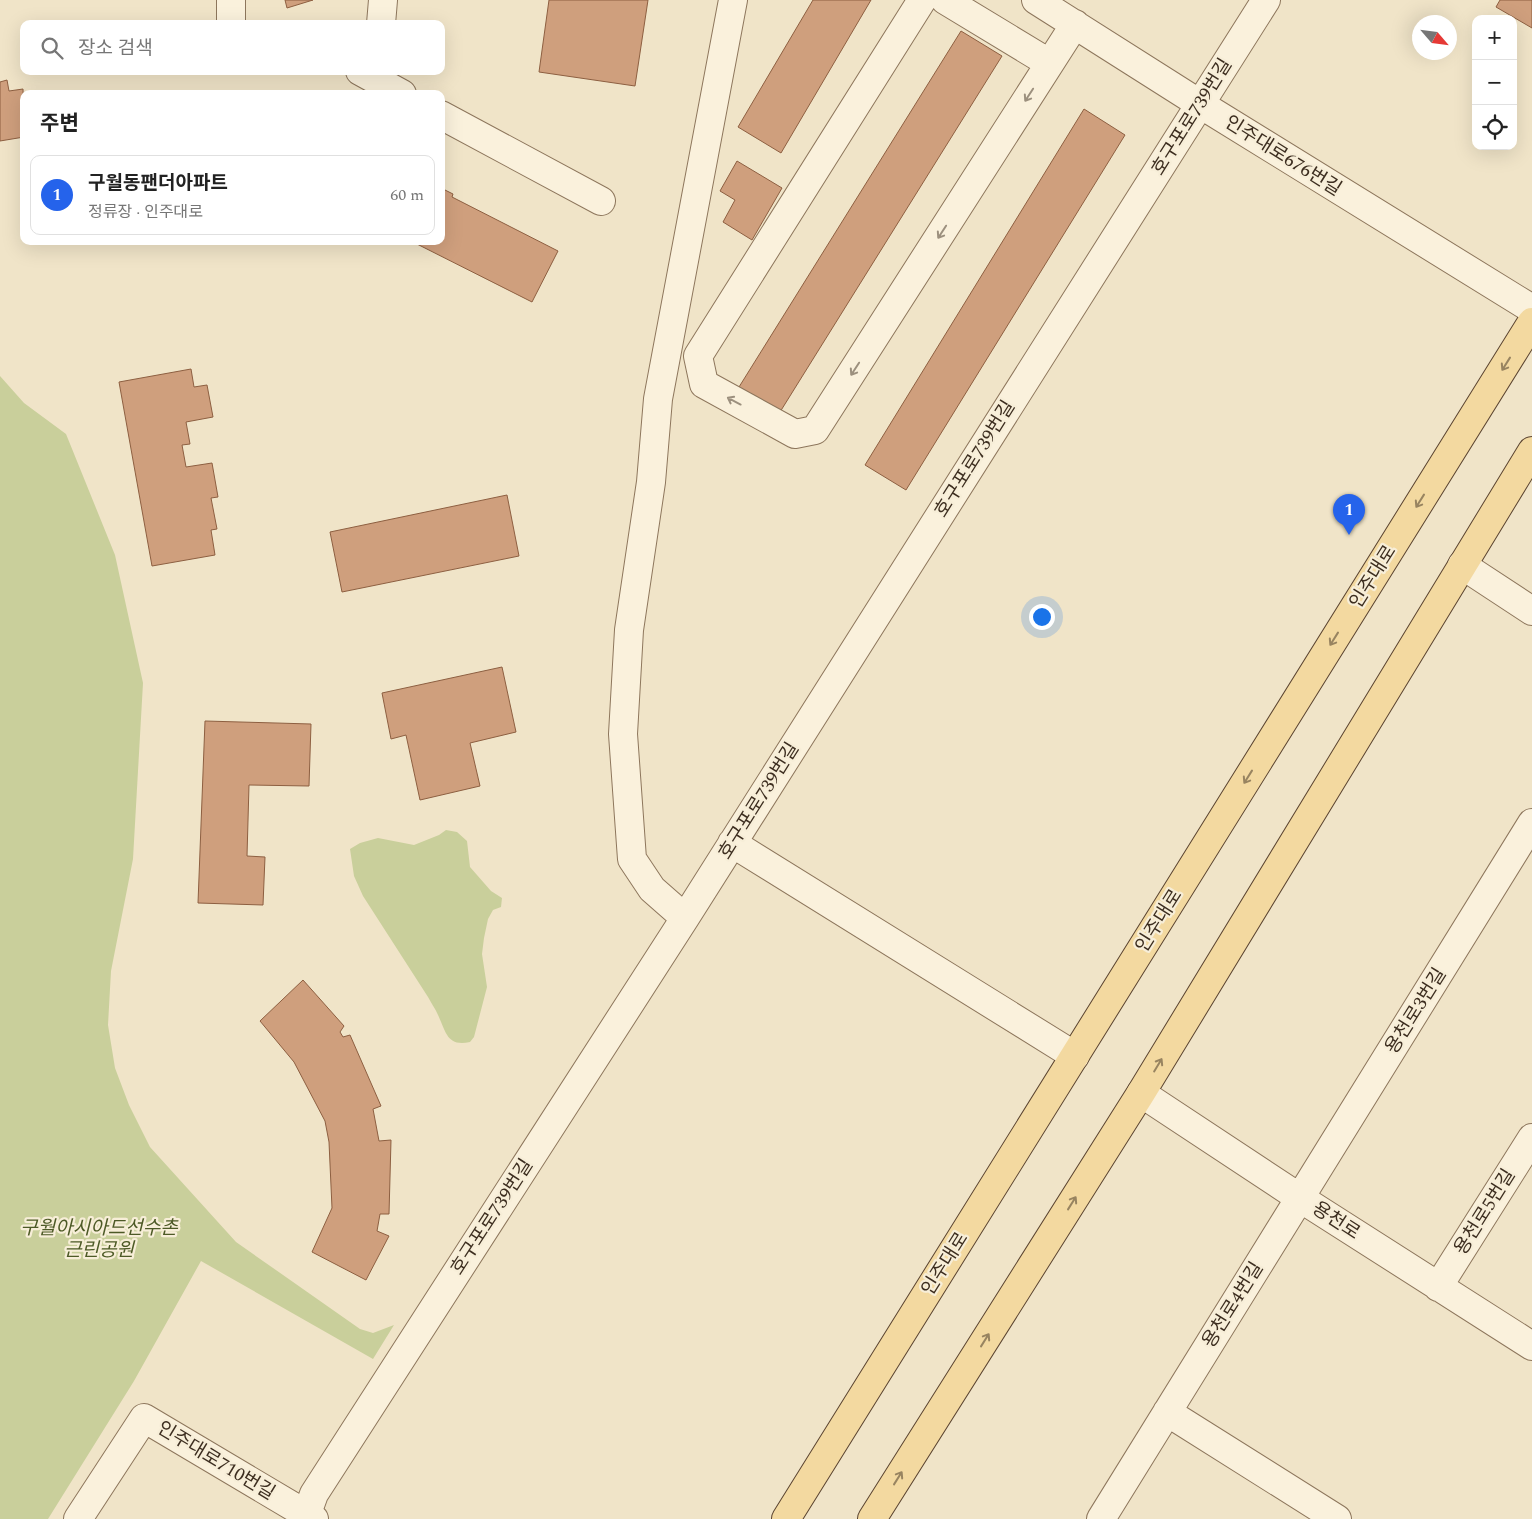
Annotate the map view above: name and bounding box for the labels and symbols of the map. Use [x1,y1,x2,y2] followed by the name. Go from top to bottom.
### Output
[1412,15,1457,60] north arrow
[1144,53,1240,181] street label: 호구포로739번길
[1024,87,1034,101] one-way arrow
[1219,108,1347,204] street label: 인주대로676번길
[937,225,947,239] one-way arrow
[1501,356,1511,370] one-way arrow
[849,362,860,376] one-way arrow
[927,395,1023,523] street label: 호구포로739번길
[727,396,742,406] one-way arrow
[1333,494,1365,535] pin: 1
[1415,494,1425,508] one-way arrow
[1342,540,1404,614] street label: 인주대로
[1029,604,1055,630] your location
[1329,632,1339,646] one-way arrow
[711,737,807,865] street label: 호구포로739번길
[1243,770,1253,784] one-way arrow
[1128,884,1190,958] street label: 인주대로
[1378,962,1454,1060] street label: 용천로3번길
[1153,1059,1163,1073] one-way arrow
[444,1153,540,1281] street label: 호구포로739번길
[1447,1163,1523,1261] street label: 용천로5번길
[1306,1195,1366,1247] street label: 용천로
[1066,1196,1077,1210] one-way arrow
[20,1214,179,1265] park label: 구월아시아드선수촌 근린공원
[914,1227,976,1301] street label: 인주대로
[1195,1256,1271,1354] street label: 용천로4번길
[980,1334,990,1348] one-way arrow
[151,1414,281,1508] street label: 인주대로710번길
[893,1471,903,1485] one-way arrow

